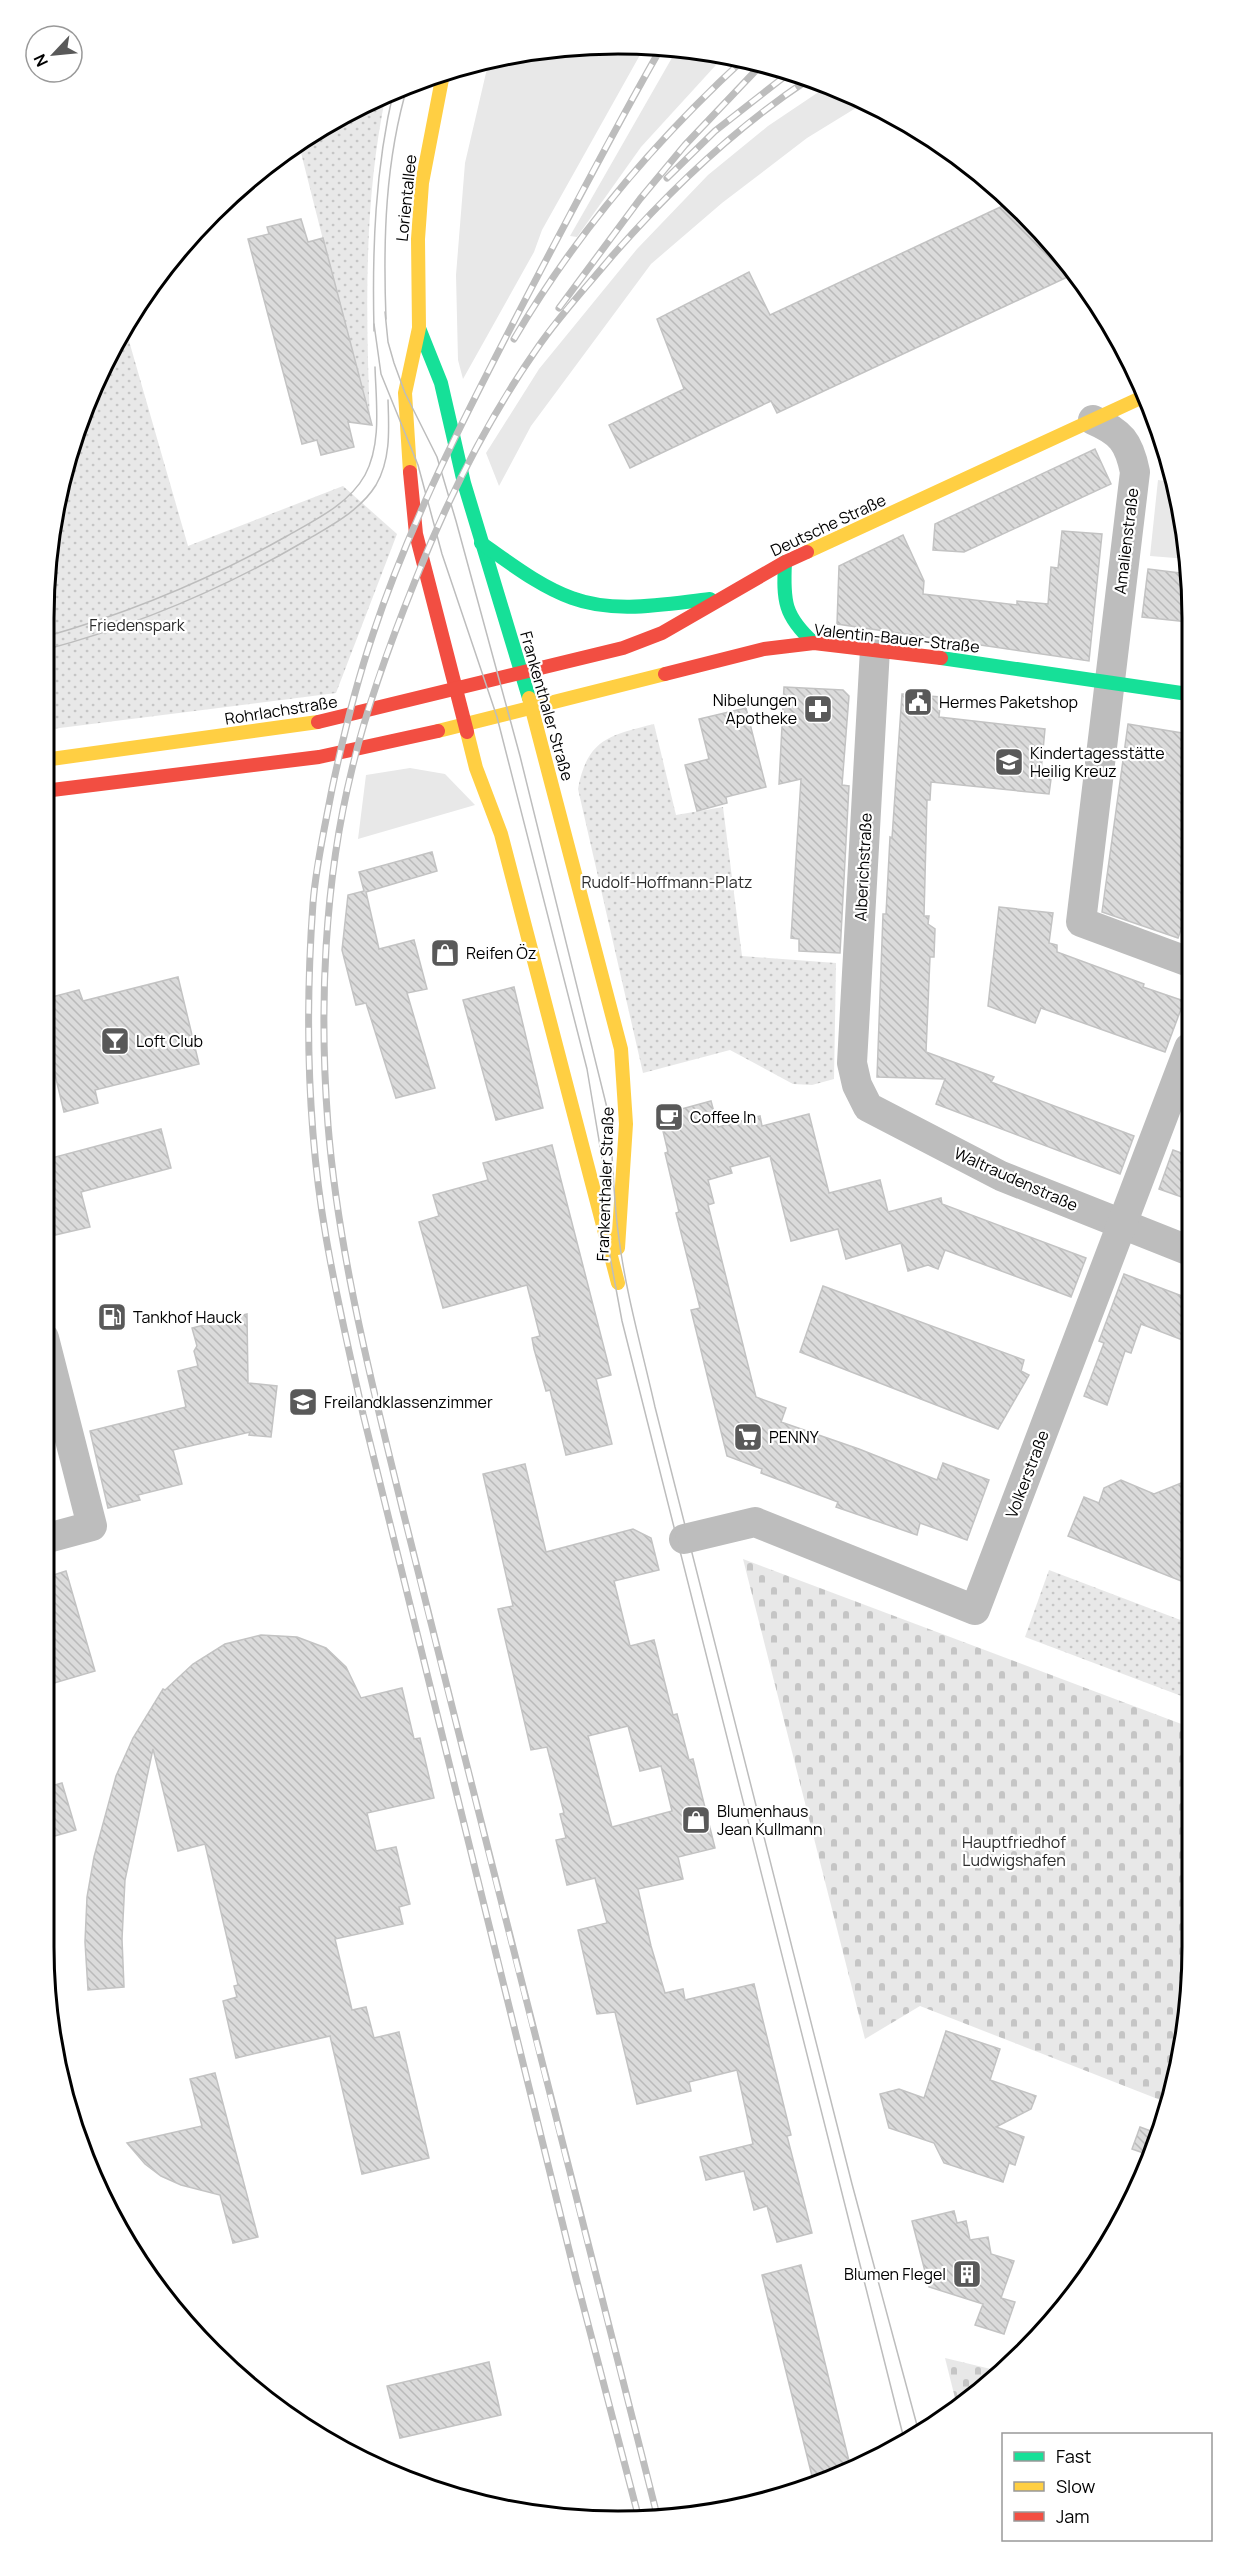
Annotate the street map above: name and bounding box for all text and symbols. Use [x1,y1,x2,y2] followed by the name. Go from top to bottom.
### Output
[24,24,84,84] north arrow
[28,51,53,71] text: N
[391,153,421,243] street label: Lorientallee
[1109,487,1143,595] street label: Amalienstraße
[767,489,889,561] street label: Deutsche Straße
[89,614,186,636] park label: Friedenspark
[813,618,981,658] street label: Valentin-Bauer-Straße
[515,629,579,783] street label: Frankenthaler Straße
[902,686,934,718] public building icon: Hermes Paketshop
[713,689,797,729] place label: Nibelungen Apotheke
[223,690,339,730] street label: Rohrlachstraße
[939,691,1078,713] place label: Hermes Paketshop
[802,693,834,725] pharmacy icon: Nibelungen Apotheke
[1030,742,1165,782] place label: Kindertagesstätte Heilig Kreuz
[993,746,1025,778] school or university icon: Kindertagesstätte Heilig Kreuz
[849,812,877,922] street label: Alberichstraße
[581,871,753,893] park label: Rudolf-Hoffmann-Platz
[429,937,461,969] shop icon: Reifen Öz
[466,942,536,964] place label: Reifen Öz
[99,1025,131,1057] bar icon: Loft Club
[136,1030,203,1052] place label: Loft Club
[653,1101,685,1133] cafe icon: Coffee In
[591,1106,619,1262] street label: Frankenthaler Straße
[690,1106,756,1128] place label: Coffee In
[951,1142,1081,1216] street label: Waltraudenstraße
[96,1301,128,1333] fuel station icon: Tankhof Hauck
[133,1306,243,1328] place label: Tankhof Hauck
[287,1386,319,1418] school or university icon: Freilandklassenzimmer
[324,1391,493,1413] place label: Freilandklassenzimmer
[732,1421,764,1453] supermarket icon: PENNY
[769,1426,819,1448] place label: PENNY
[1000,1427,1054,1521] street label: Volkerstraße
[717,1800,823,1840] place label: Blumenhaus Jean Kullmann
[680,1804,712,1836] shop icon: Blumenhaus Jean Kullmann
[962,1831,1066,1871] park label: Hauptfriedhof Ludwigshafen
[951,2258,983,2290] building icon: Blumen Flegel
[844,2263,946,2285] place label: Blumen Flegel
[1002,2433,1212,2541] legend
[1056,2444,1091,2468] text: Fast
[1056,2474,1096,2498] text: Slow
[1056,2504,1090,2528] text: Jam

